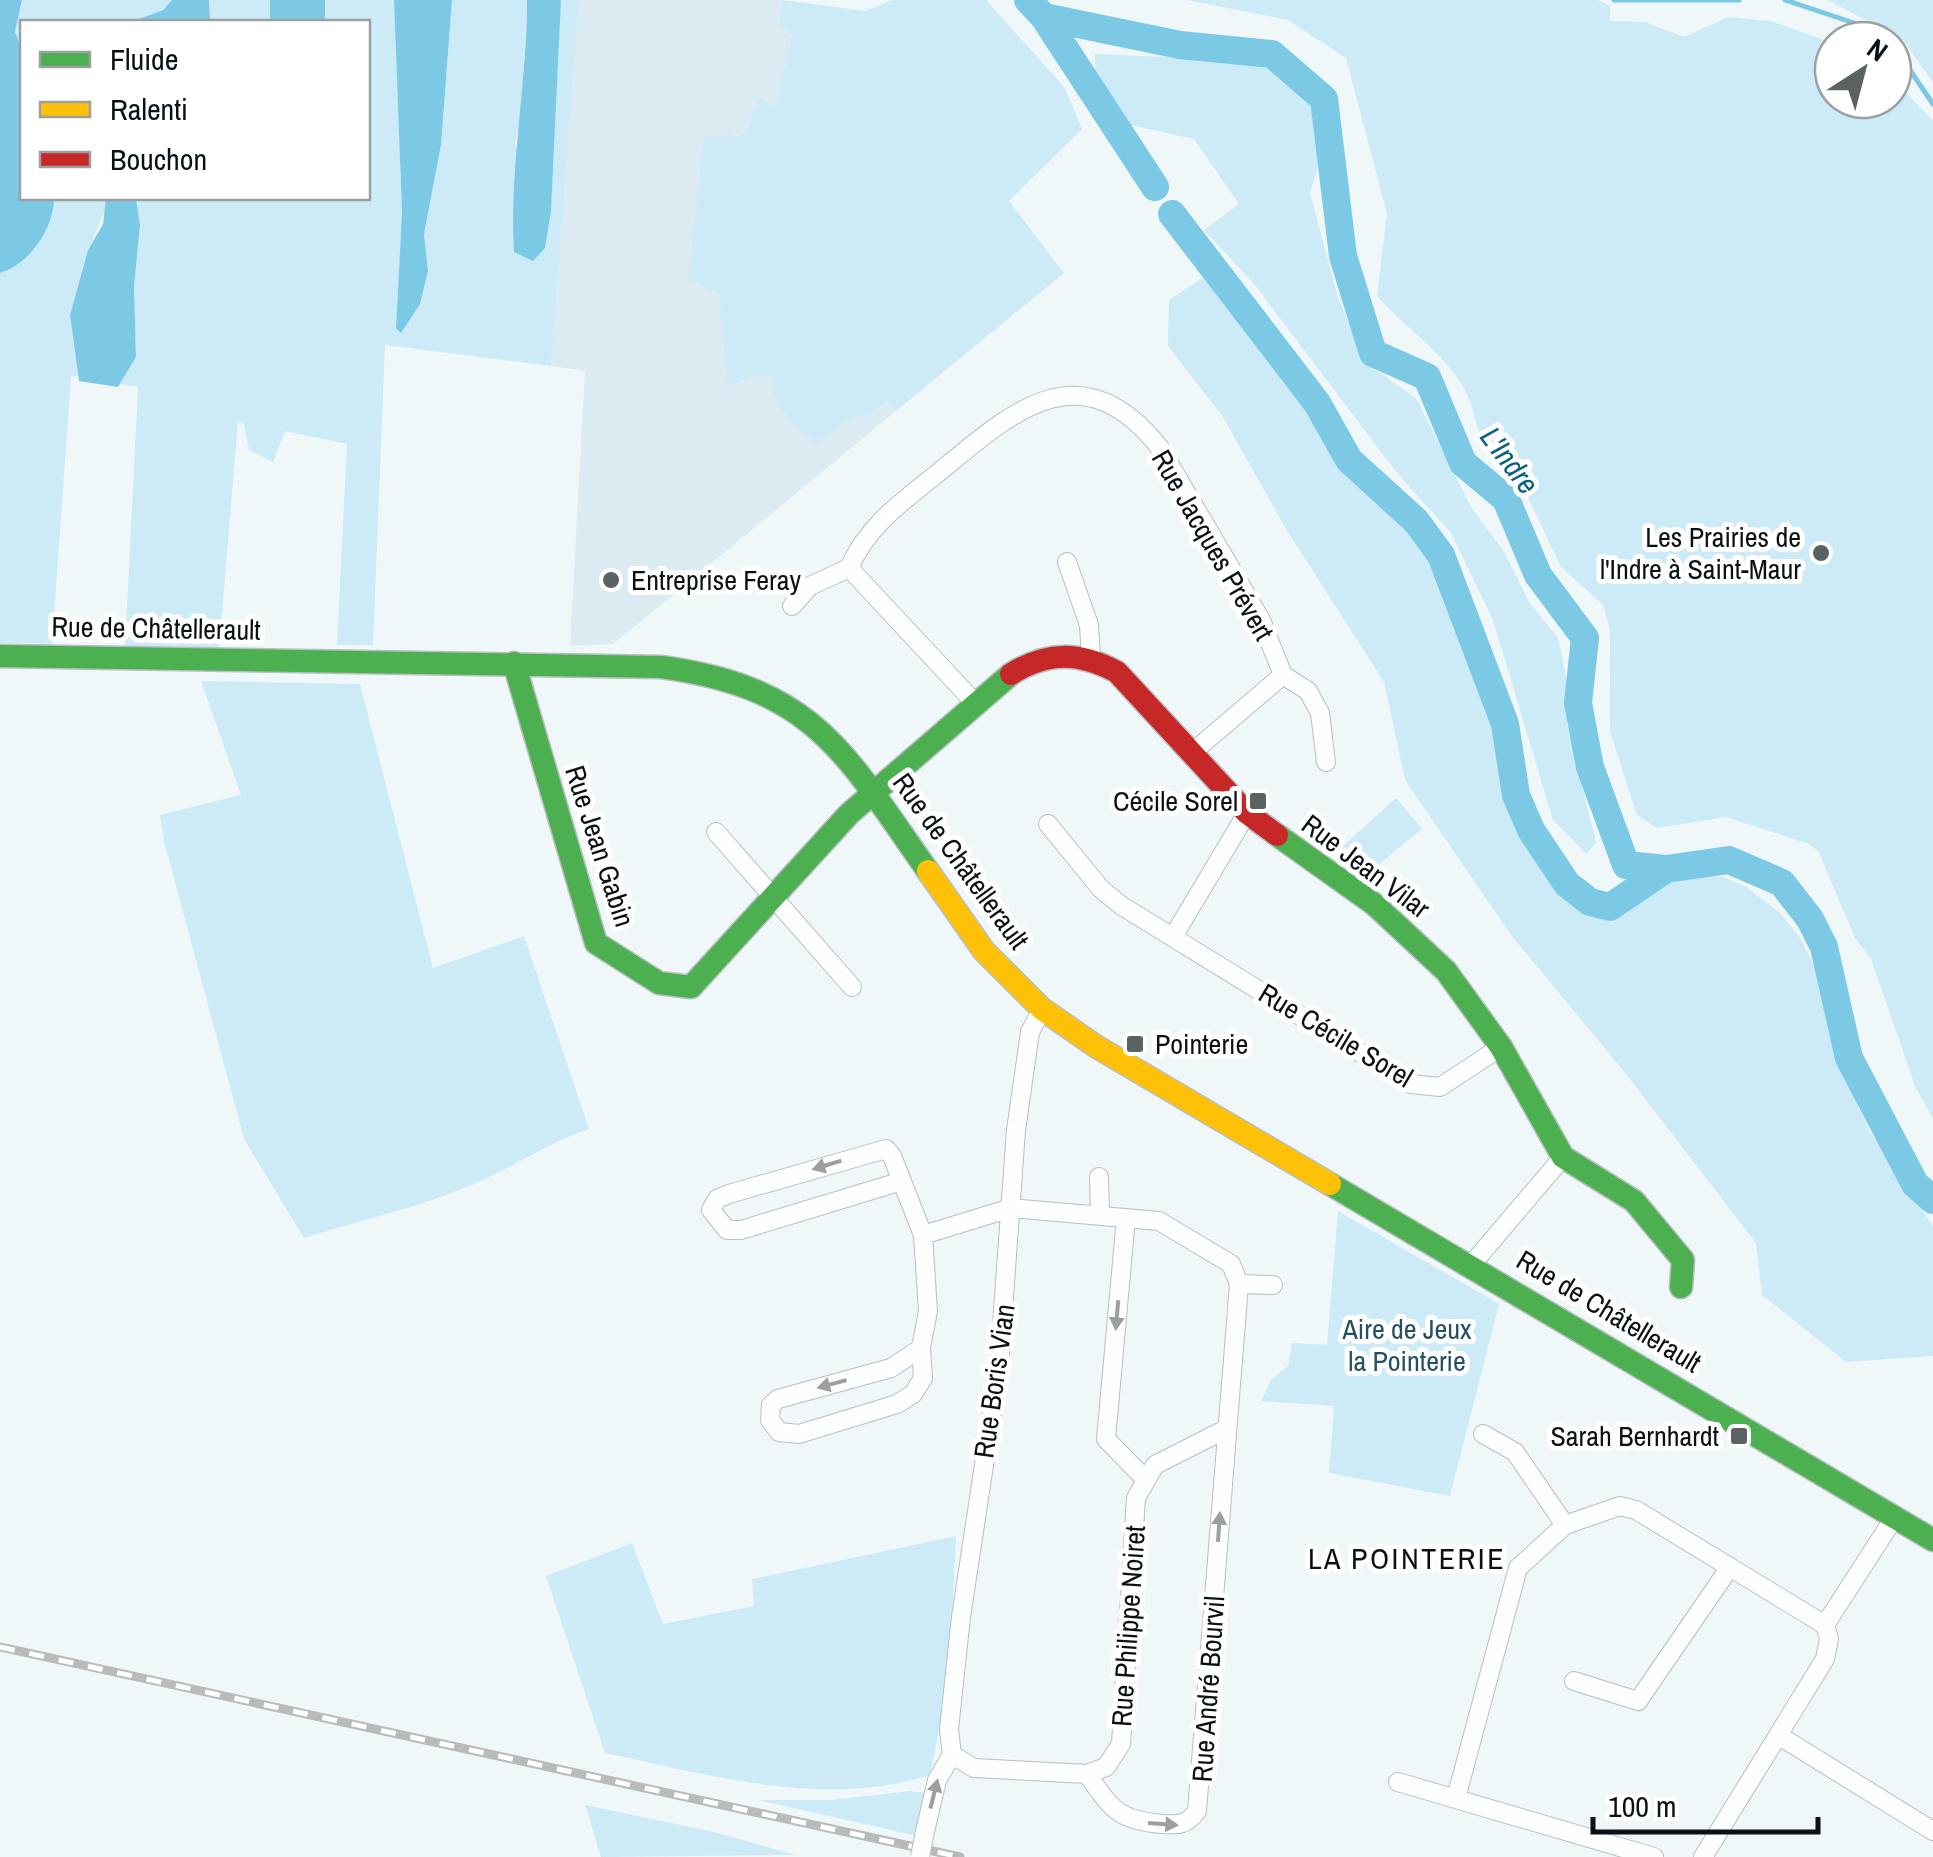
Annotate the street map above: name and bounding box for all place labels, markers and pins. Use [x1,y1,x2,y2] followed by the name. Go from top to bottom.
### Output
[1600,518,1801,588] place label: Les Prairies de l'Indre à Saint-Maur
[1810,542,1832,564] marker: Les Prairies de l'Indre à Saint-Maur
[631,561,801,599] place label: Entreprise Feray
[600,569,622,591] marker: Entreprise Feray
[1113,782,1238,820] place label: Cécile Sorel
[1247,790,1269,812] marker: Cécile Sorel
[1155,1025,1248,1063] place label: Pointerie
[1124,1033,1146,1055] marker: Pointerie
[1551,1417,1719,1455] place label: Sarah Bernhardt
[1728,1425,1750,1447] marker: Sarah Bernhardt

